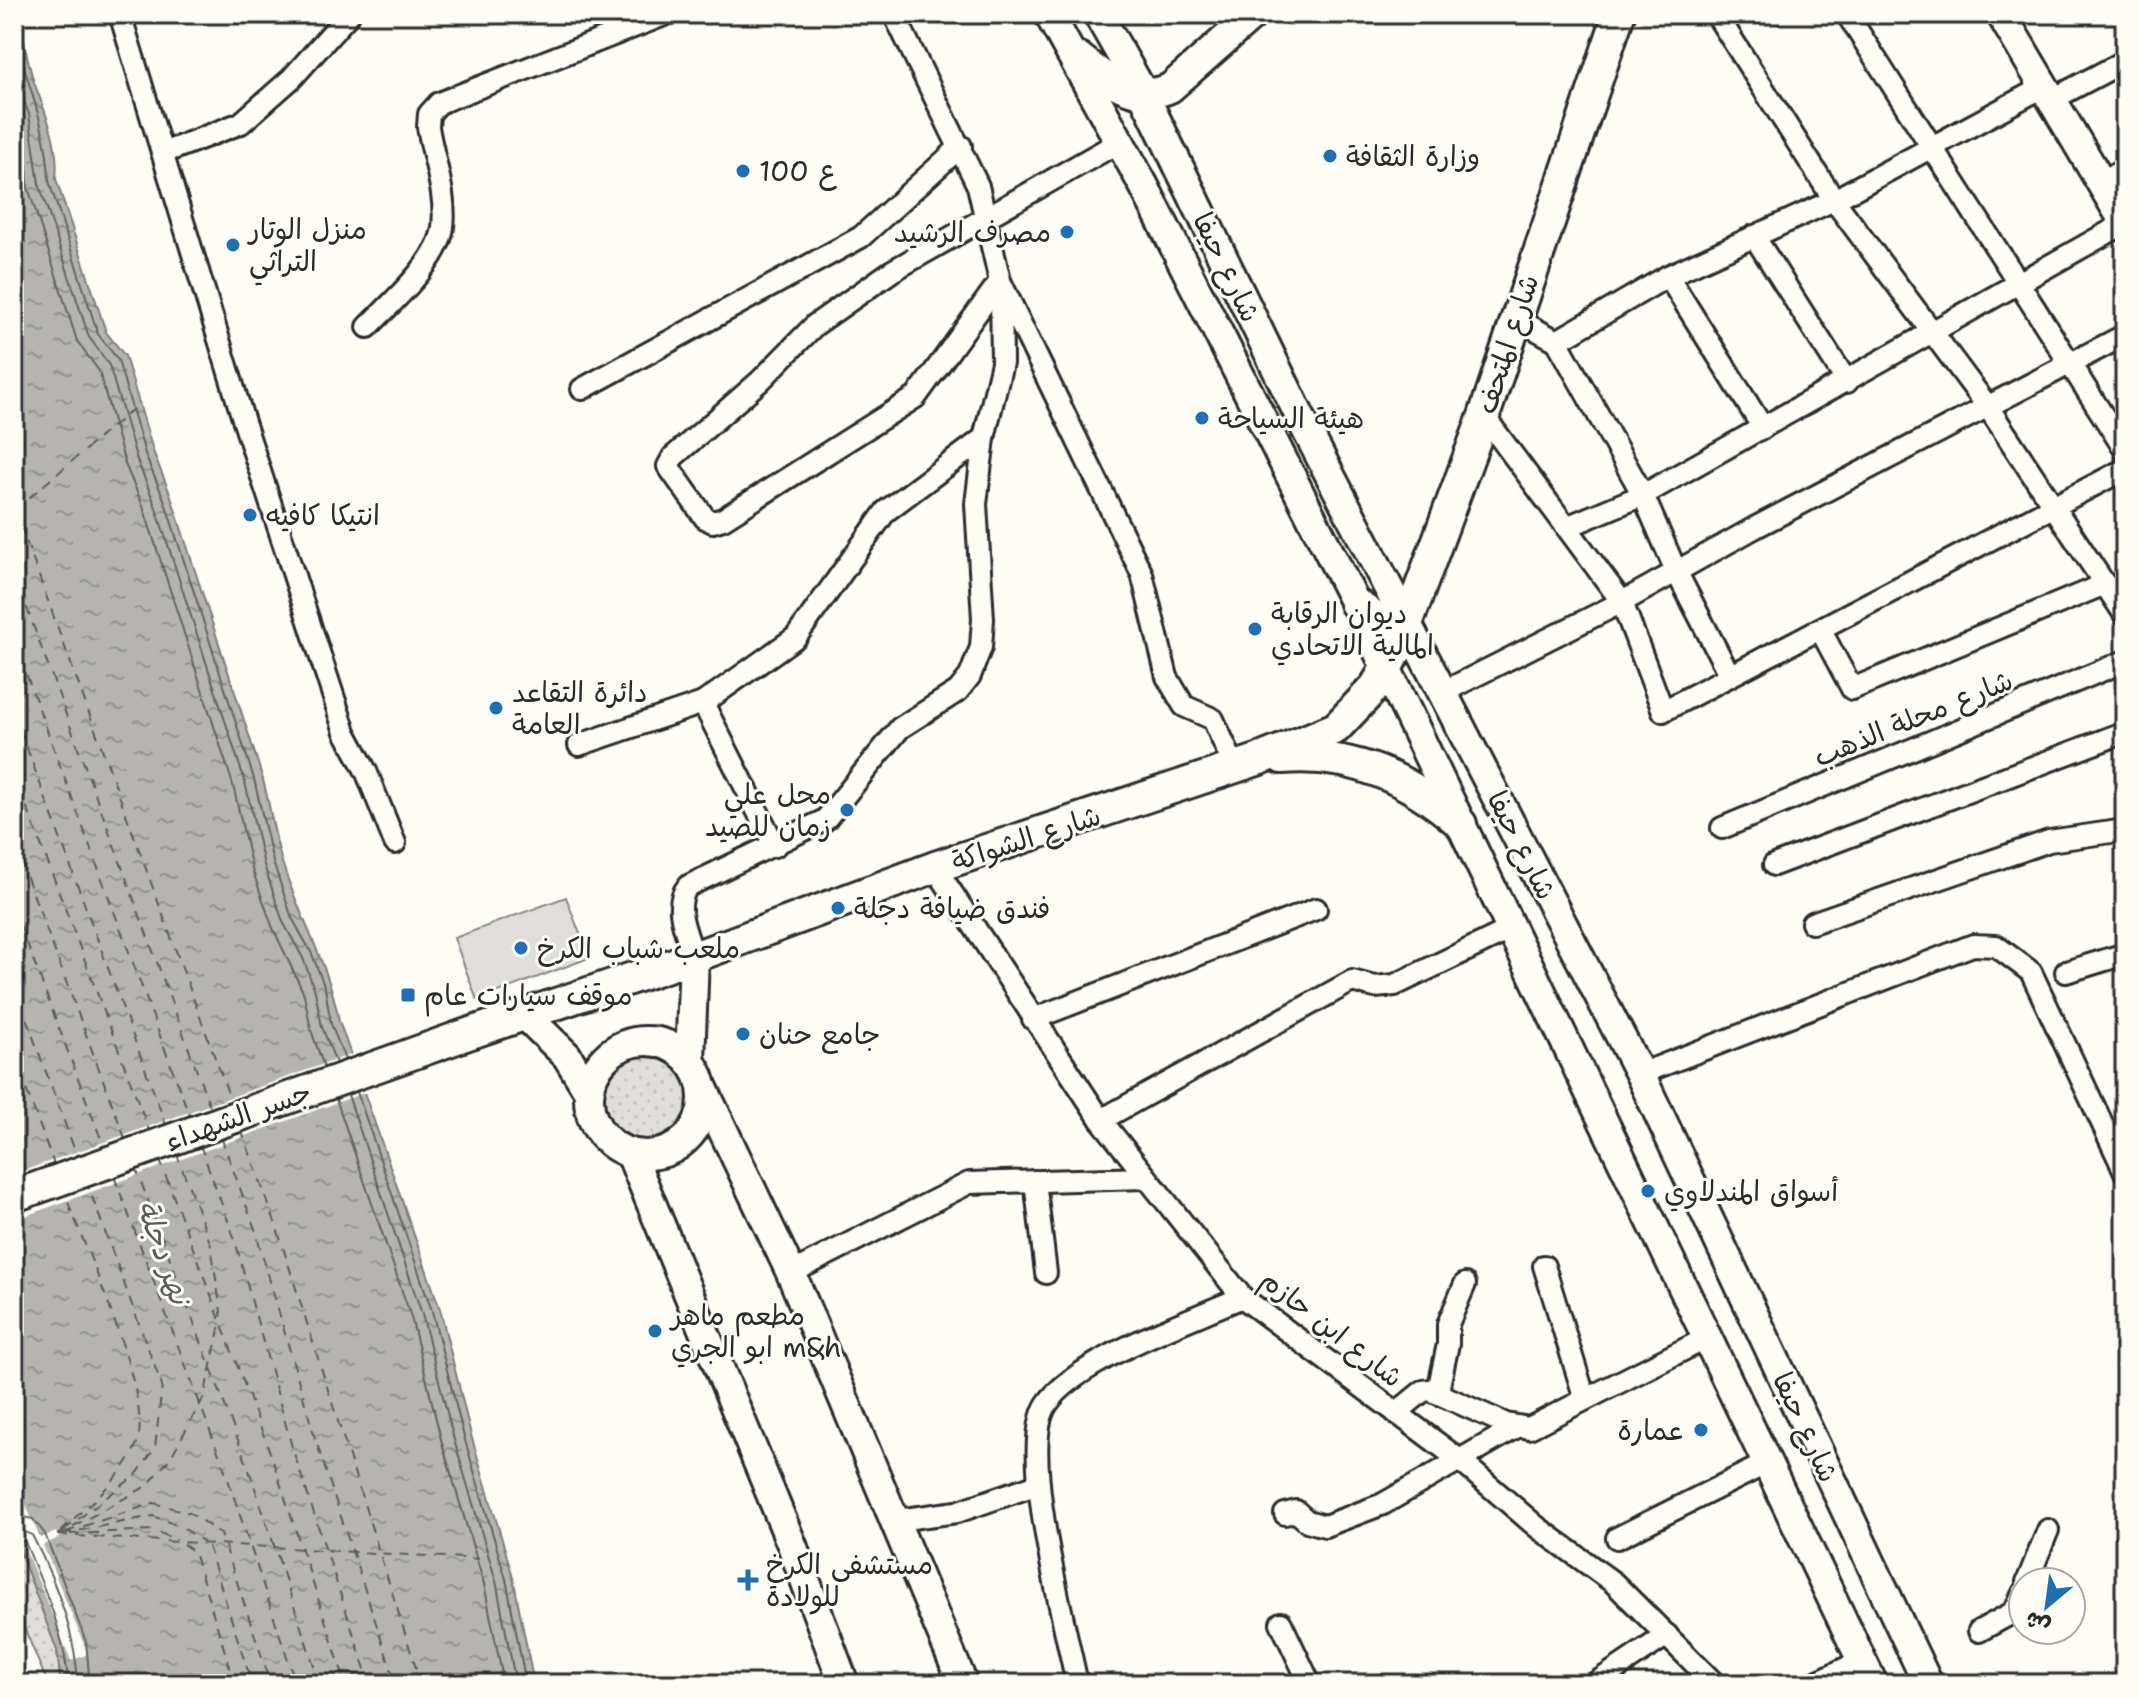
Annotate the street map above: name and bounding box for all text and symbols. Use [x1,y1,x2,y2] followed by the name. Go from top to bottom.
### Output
[1346,137,1480,175] place label: وزارة الثقافة
[1321,147,1339,165] marker: وزارة الثقافة
[759,152,838,191] place label: 100 ع
[734,162,752,180] marker: 100 ع
[1183,206,1270,329] street label: شارع حيفا
[247,210,367,286] place label: منزل الوتار التراثي
[894,213,1051,251] place label: مصرف الرشيد
[1058,223,1076,241] marker: مصرف الرشيد
[224,236,242,254] marker: منزل الوتار التراثي
[1467,269,1548,419] street label: شارع المتحف
[1218,399,1364,437] place label: هيئة السياحة
[1193,409,1211,427] marker: هيئة السياحة
[266,496,380,534] place label: انتيكا كافيه
[241,506,259,524] marker: انتيكا كافيه
[1271,594,1434,666] place label: ديوان الرقابة المالية الاتحادي
[1246,620,1264,638] marker: ديوان الرقابة المالية الاتحادي
[1808,661,2019,776] street label: شارع محلة الذهب
[512,673,648,743] place label: دائرة التقاعد العامة
[487,699,505,717] marker: دائرة التقاعد العامة
[705,775,831,845] place label: محل علي زمان للصيد
[1478,784,1566,906] street label: شارع حيفا
[946,796,1106,881] street label: شارع الشواكة
[838,801,856,819] marker: محل علي زمان للصيد
[854,889,1050,927] place label: فندق ضيافة دجلة
[829,899,847,917] marker: فندق ضيافة دجلة
[537,929,740,967] place label: ملعب شباب الكرخ
[512,939,530,957] marker: ملعب شباب الكرخ
[424,976,632,1017] place label: موقف سيارات عام
[399,986,417,1004] marker: موقف سيارات عام
[759,1015,880,1054] place label: جامع حنان
[734,1025,752,1043] marker: جامع حنان
[160,1072,316,1160] street label: جسر الشهداء
[1664,1172,1838,1212] place label: أسواق المندلاوي
[1639,1182,1657,1200] marker: أسواق المندلاوي
[127,1194,202,1313] water label: نهر دجلة
[1251,1260,1411,1398] street label: شارع ابن حازم
[669,1296,842,1368] place label: مطعم ماهر ابو الجري m&h
[646,1322,664,1340] marker: مطعم ماهر ابو الجري m&h
[1763,1366,1848,1489] street label: شارع حيفا
[1617,1411,1685,1449] place label: عمارة
[1692,1421,1710,1439] marker: عمارة
[766,1545,933,1615] place label: مستشفى الكرخ للولادة
[2007,1566,2087,1646] north arrow
[737,1569,759,1591] marker: مستشفى الكرخ للولادة
[2020,1605,2055,1642] text: ش

